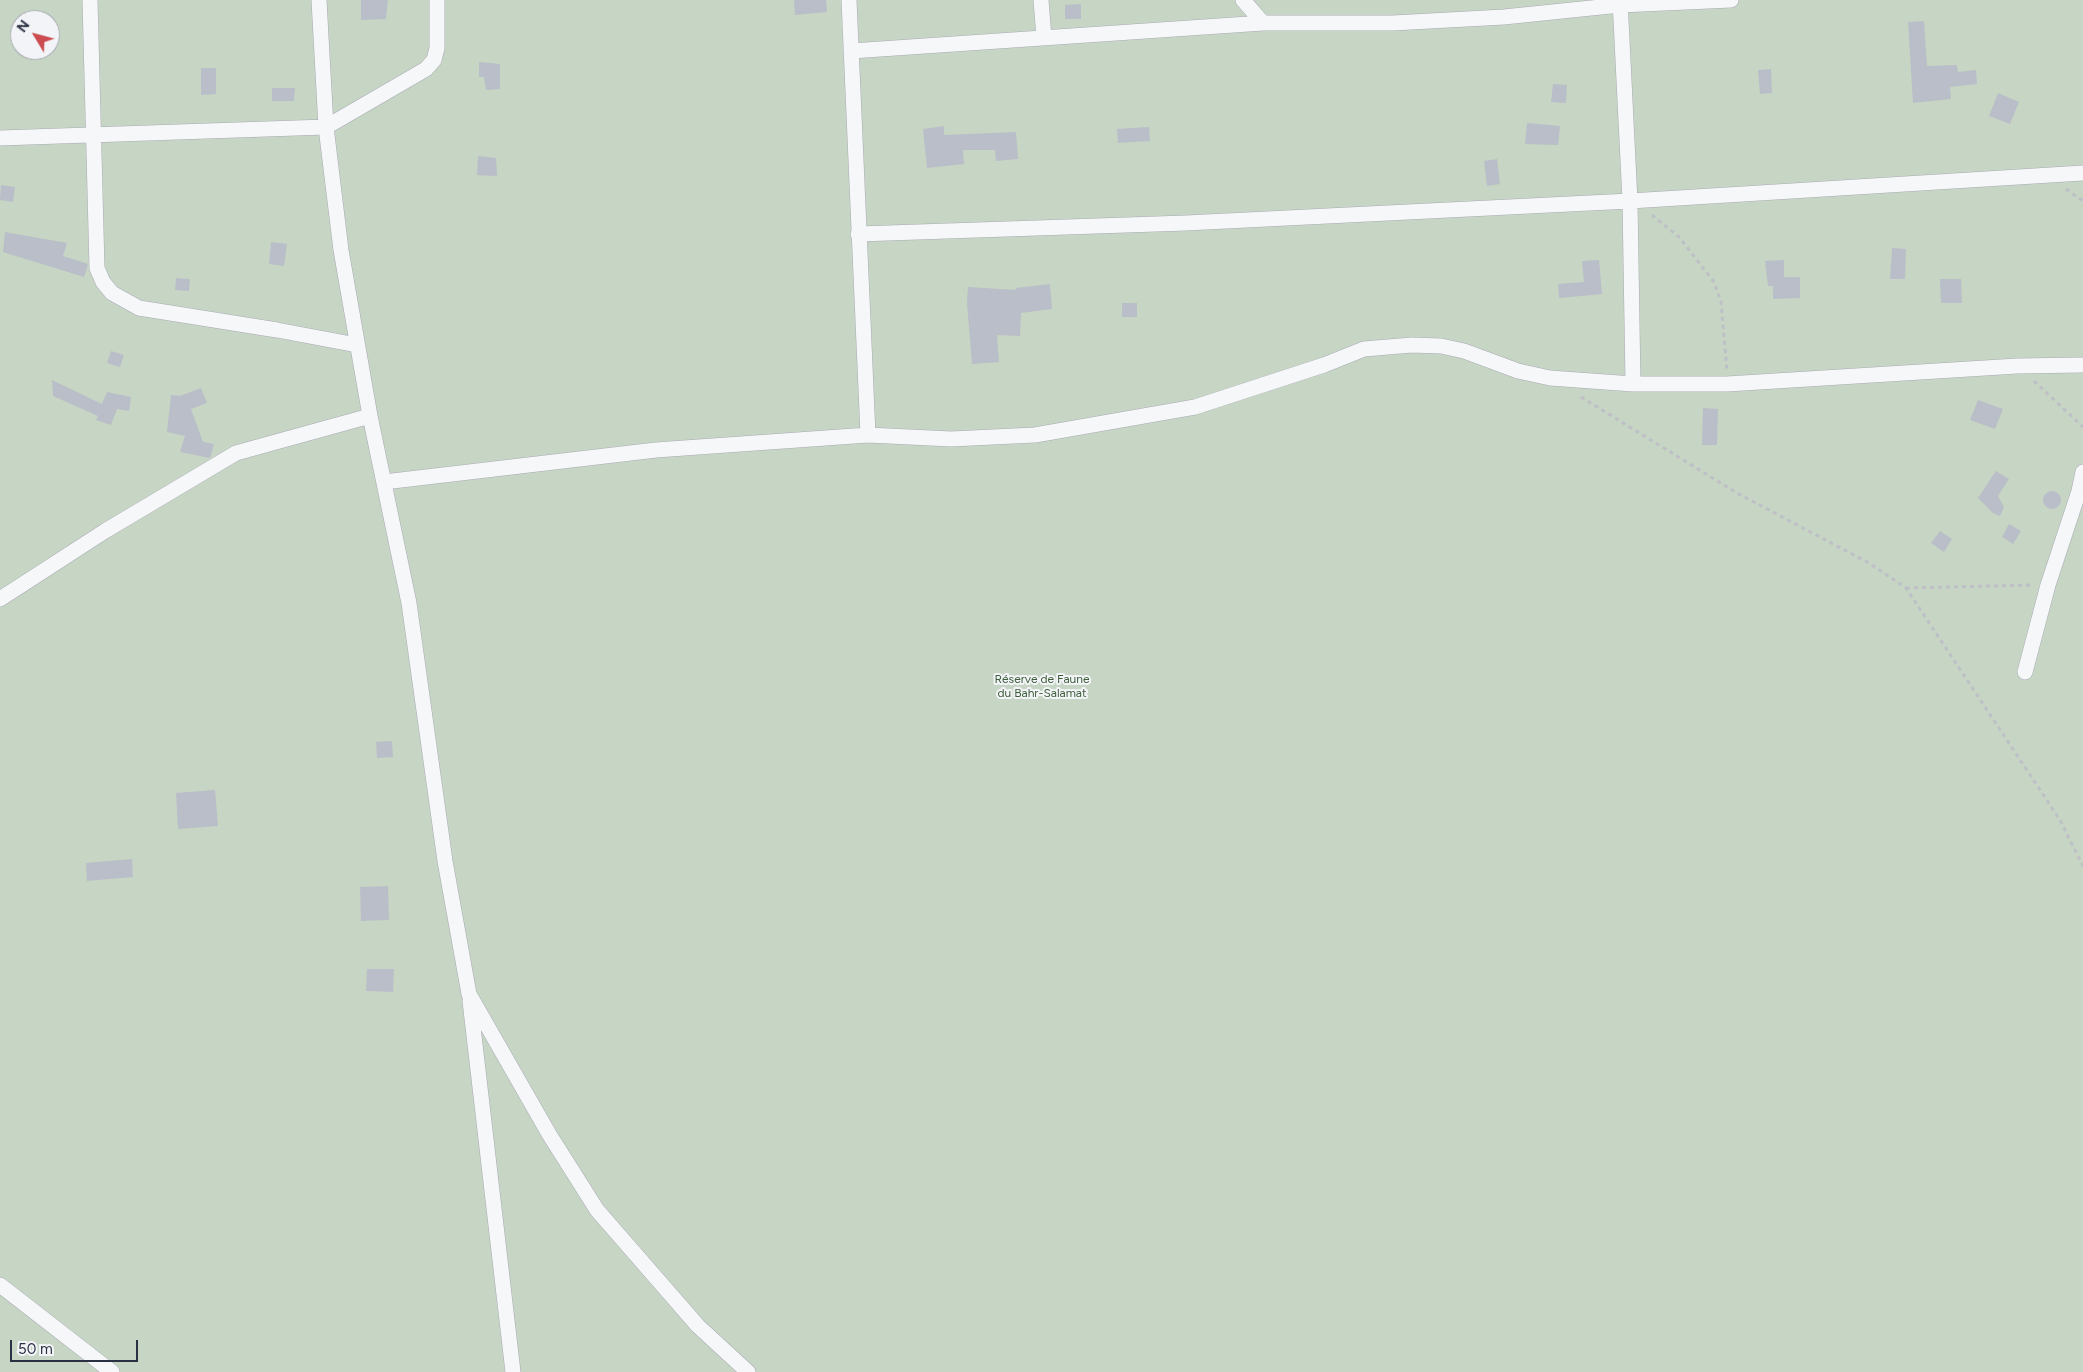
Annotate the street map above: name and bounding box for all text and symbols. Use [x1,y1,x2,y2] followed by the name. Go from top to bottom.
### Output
[10,10,60,60] north arrow
[13,17,33,36] text: N
[995,672,1089,700] park label: Réserve de Faune du Bahr-Salamat
[12,1330,140,1362] scale bar
[18,1340,53,1358] text: 50 m

